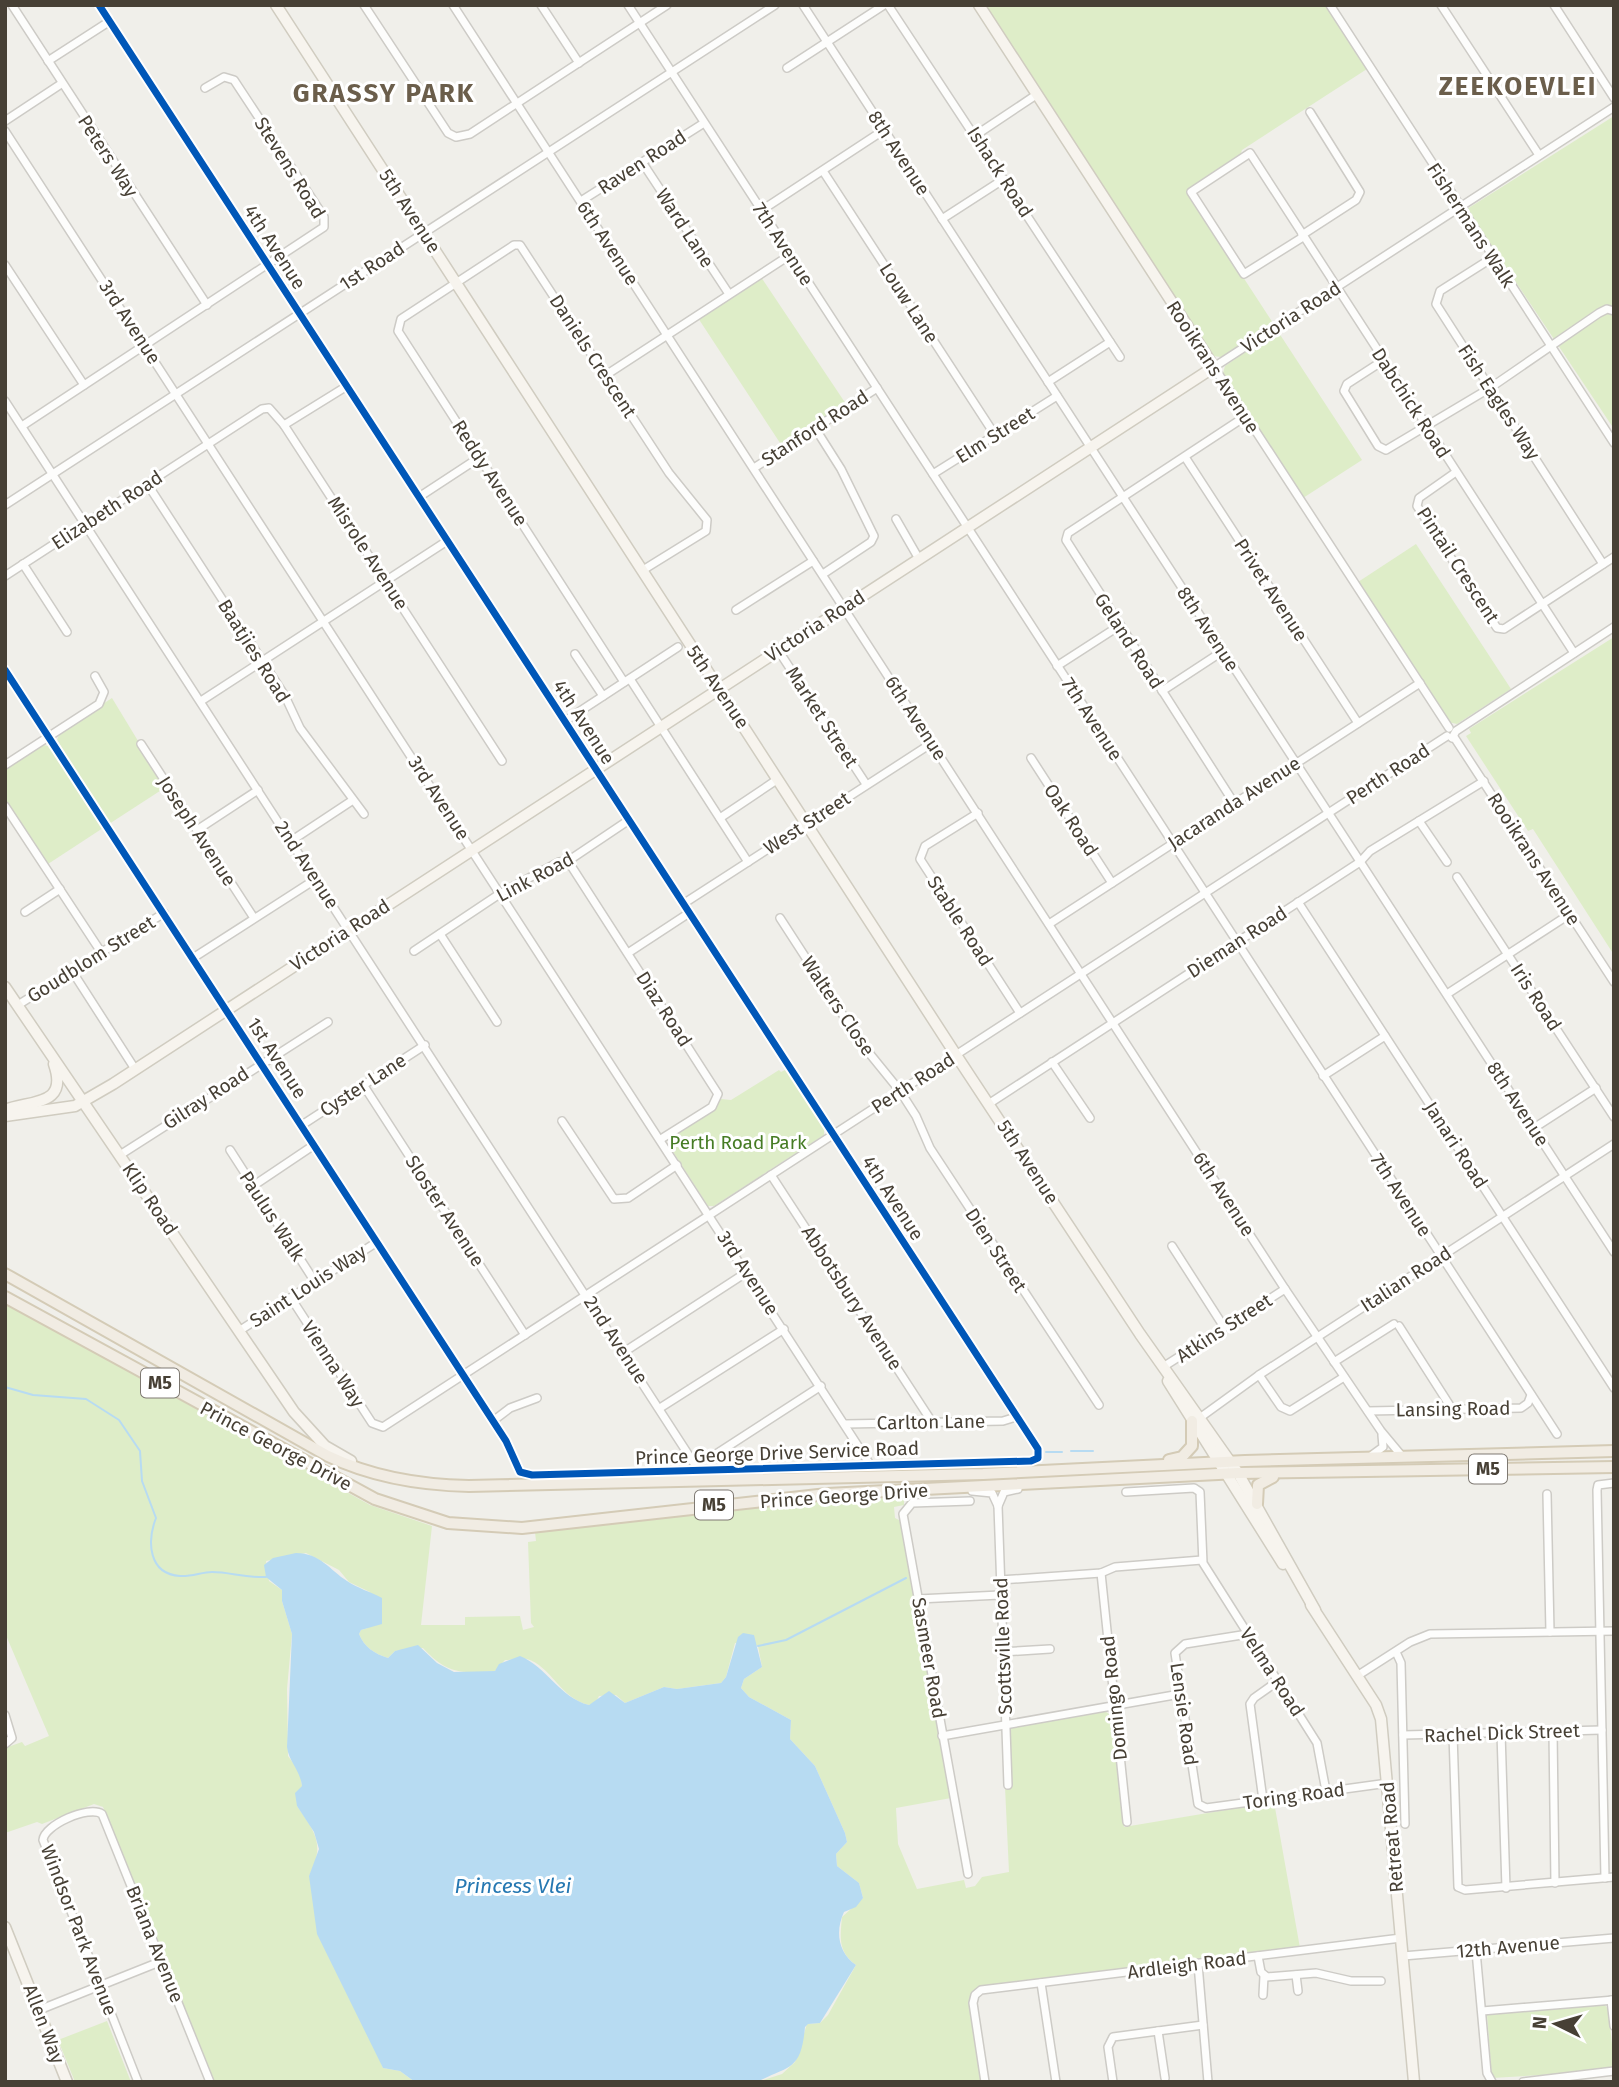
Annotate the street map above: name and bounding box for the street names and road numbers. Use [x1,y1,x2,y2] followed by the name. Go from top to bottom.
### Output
[863,106,935,200] street label: 8th Avenue
[73,111,143,202] street label: Peters Way
[250,113,330,223] street label: Stevens Road
[962,122,1038,222] street label: Ishack Road
[593,125,691,199] street label: Raven Road
[1422,158,1520,292] street label: Fishermans Walk
[374,165,446,257] street label: 5th Avenue
[651,184,719,272] street label: Ward Lane
[572,196,644,290] street label: 6th Avenue
[748,198,818,290] street label: 7th Avenue
[239,200,311,294] street label: 4th Avenue
[335,237,409,295] street label: 1st Road
[875,259,943,347] street label: Louw Lane
[94,276,166,368] street label: 3rd Avenue
[1237,276,1345,358] street label: Victoria Road
[545,290,641,422] street label: Daniels Crescent
[1162,296,1264,438] street label: Rooikrans Avenue
[1453,340,1545,465] street label: Fish Eagles Way
[1367,344,1455,462] street label: Dabchick Road
[757,385,873,471] street label: Stanford Road
[951,402,1039,468] street label: Elm Street
[447,416,533,530] street label: Reddy Avenue
[47,466,167,554] street label: Elizabeth Road
[323,492,413,614] street label: Misrole Avenue
[1412,503,1504,628] street label: Pintail Crescent
[1229,534,1313,646] street label: Privet Avenue
[1172,582,1244,676] street label: 8th Avenue
[761,585,869,667] street label: Victoria Road
[1090,589,1168,693] street label: Geland Road
[213,595,295,707] street label: Baatjies Road
[682,641,754,733] street label: 5th Avenue
[781,662,863,772] street label: Market Street
[880,671,952,765] street label: 6th Avenue
[1057,673,1127,765] street label: 7th Avenue
[548,675,620,769] street label: 4th Avenue
[1342,738,1434,810] street label: Perth Road
[403,752,475,844] street label: 3rd Avenue
[1163,752,1305,854] street label: Jacaranda Avenue
[153,772,241,890] street label: Joseph Avenue
[1039,779,1103,861] street label: Oak Road
[760,787,855,859] street label: West Street
[1483,788,1585,930] street label: Rooikrans Avenue
[270,817,344,913] street label: 2nd Avenue
[492,847,578,907] street label: Link Road
[922,871,998,971] street label: Stable Road
[286,894,394,976] street label: Victoria Road
[1183,901,1291,983] street label: Dieman Road
[23,910,159,1007] street label: Goudblom Street
[796,952,880,1060] street label: Walters Close
[1506,959,1566,1035] street label: Iris Road
[631,967,697,1051] street label: Diaz Road
[242,1013,312,1103] street label: 1st Avenue
[867,1047,959,1119] street label: Perth Road
[316,1049,410,1121] street label: Cyster Lane
[1482,1057,1554,1151] street label: 8th Avenue
[159,1062,253,1134] street label: Gilray Road
[1419,1097,1493,1193] street label: Janari Road
[992,1116,1064,1208] street label: 5th Avenue
[1188,1147,1260,1241] street label: 6th Avenue
[1366,1149,1436,1241] street label: 7th Avenue
[400,1151,490,1271] street label: Sloster Avenue
[857,1151,929,1245] street label: 4th Avenue
[117,1158,183,1240] street label: Klip Road
[234,1167,310,1265] street label: Paulus Walk
[960,1204,1032,1296] street label: Dien Street
[797,1222,907,1374] street label: Abbotsbury Avenue
[712,1227,784,1319] street label: 3rd Avenue
[246,1240,371,1332] street label: Saint Louis Way
[1356,1241,1456,1317] street label: Italian Road
[1172,1288,1276,1367] street label: Atkins Street
[579,1292,653,1388] street label: 2nd Avenue
[297,1316,370,1412] street label: Vienna Way
[141,1368,179,1398] road number: M5
[196,1396,356,1496] street label: Prince George Drive
[1395,1396,1511,1422] street label: Lansing Road
[876,1410,986,1434] street label: Carlton Lane
[635,1437,919,1469] street label: Prince George Drive Service Road
[1469,1454,1507,1484] road number: M5
[759,1479,929,1513] street label: Prince George Drive
[695,1490,733,1520] road number: M5
[989,1577,1017,1715] street label: Scottsville Road
[907,1596,951,1720] street label: Sasmeer Road
[1235,1623,1309,1721] street label: Velma Road
[1096,1634,1132,1762] street label: Domingo Road
[1165,1661,1203,1767] street label: Lensie Road
[1424,1719,1580,1747] street label: Rachel Dick Street
[1242,1777,1346,1815] street label: Toring Road
[1376,1781,1408,1893] street label: Retreat Road
[36,1841,122,2019] street label: Windsor Park Avenue
[121,1882,189,2006] street label: Briana Avenue
[1455,1931,1561,1963] street label: 12th Avenue
[1126,1946,1248,1984] street label: Ardleigh Road
[18,1981,70,2067] street label: Allen Way

